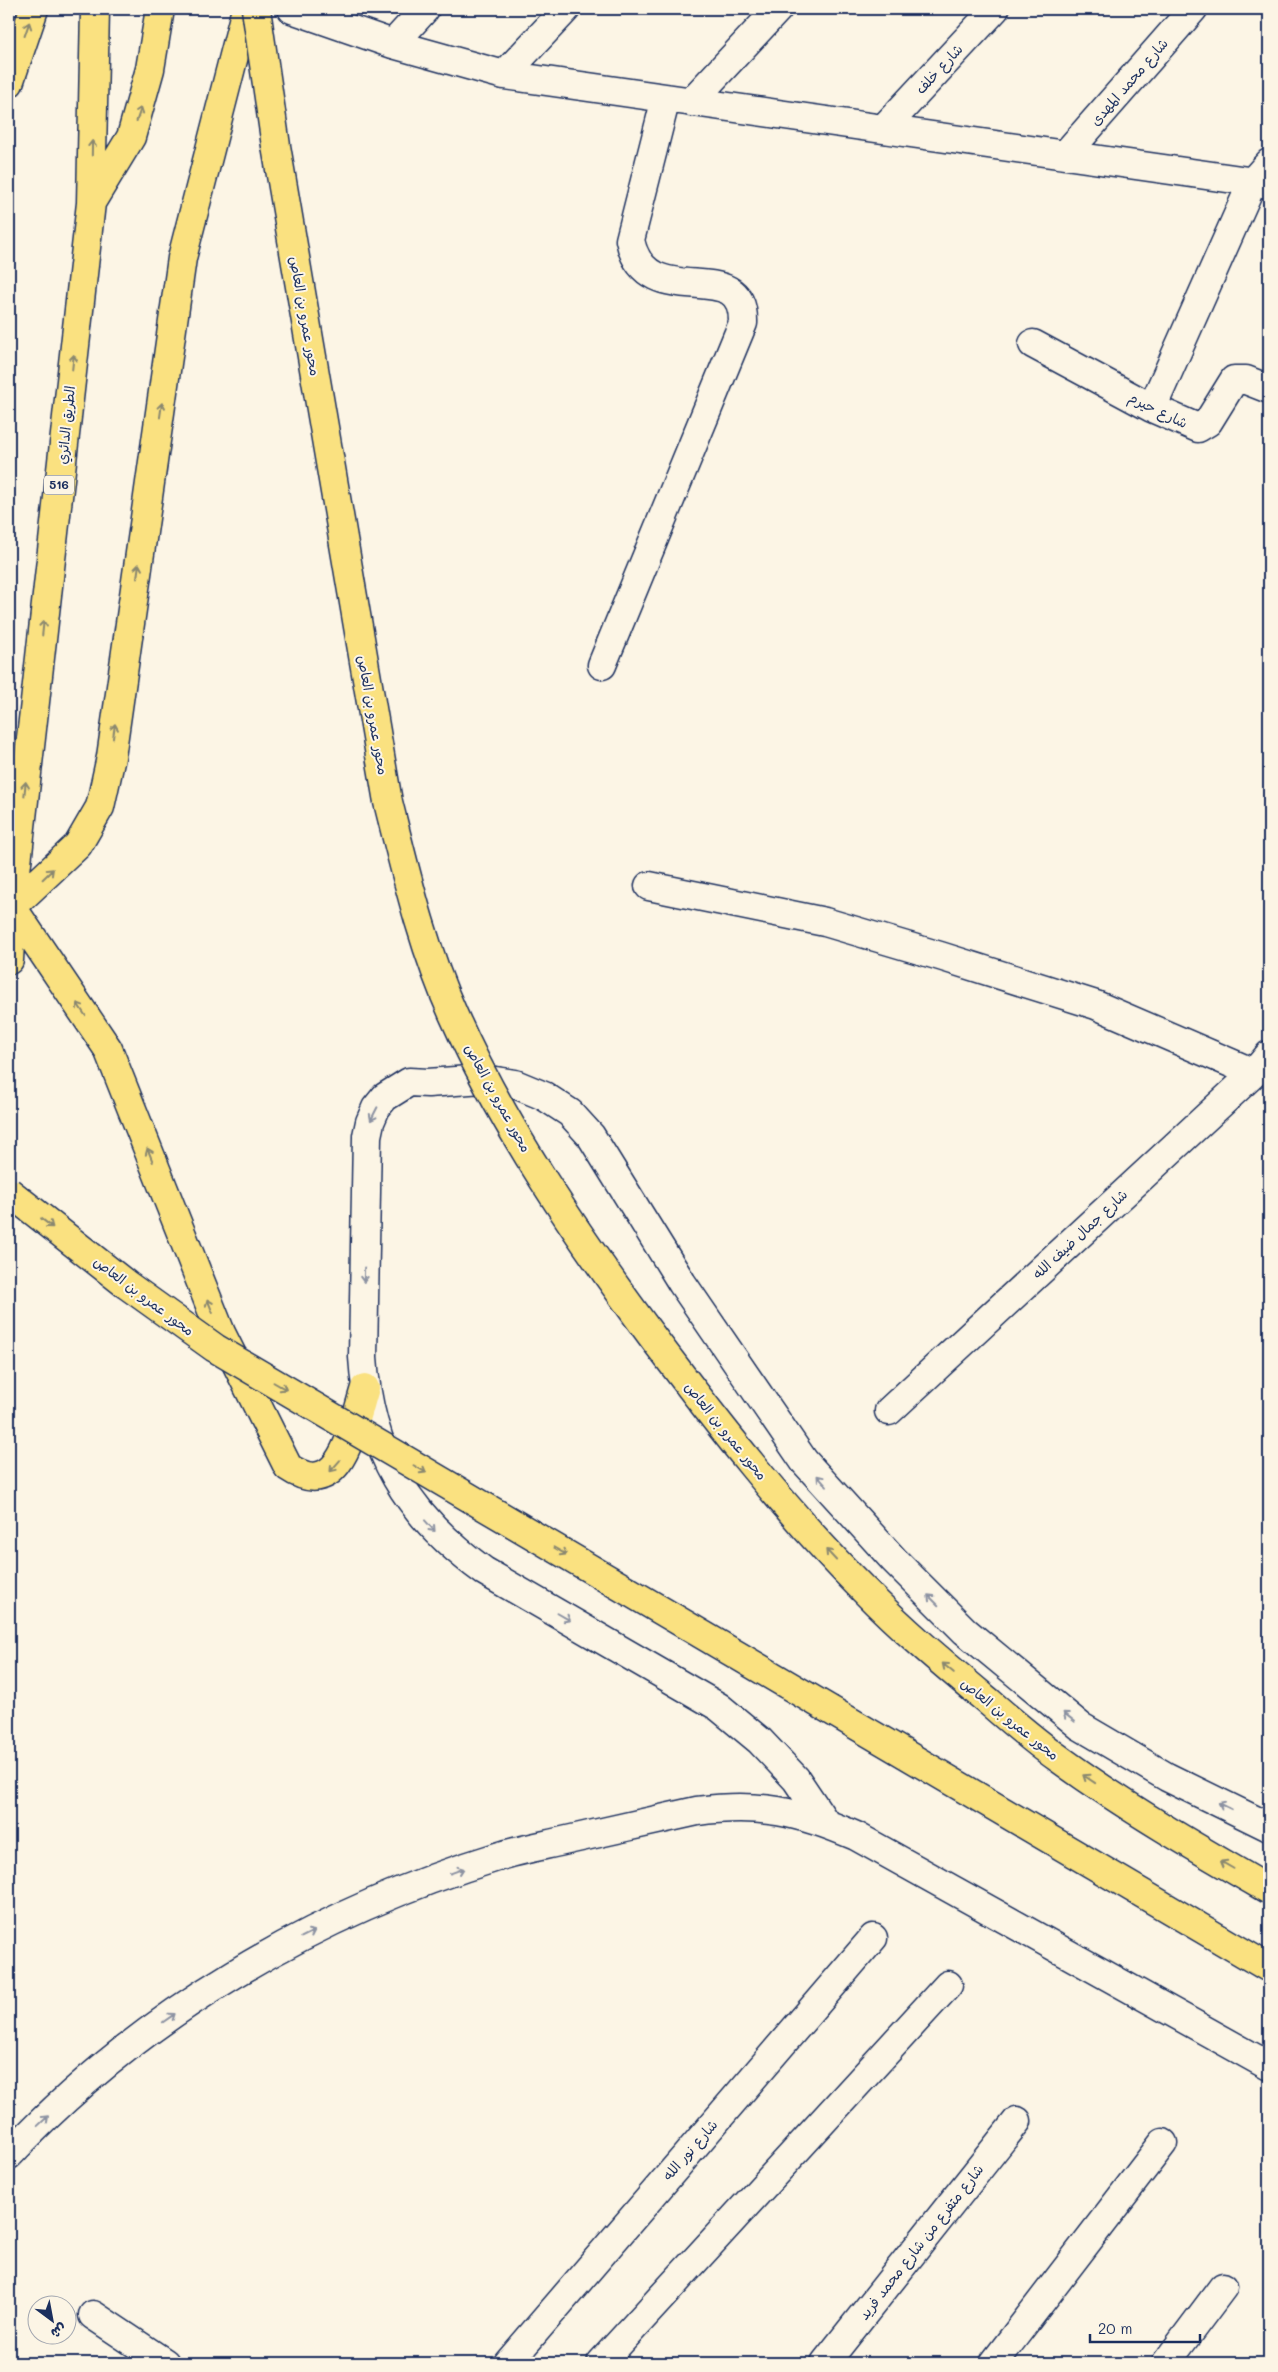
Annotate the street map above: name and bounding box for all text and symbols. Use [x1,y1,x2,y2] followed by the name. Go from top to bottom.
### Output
[23,22,32,38] one-way arrow
[1085,34,1173,130] street label: شارع محمد المهدى
[911,40,967,98] street label: شارع خلف
[134,106,144,122] one-way arrow
[87,140,97,156] one-way arrow
[286,255,325,377] street label: محور عمرو بن العاص
[68,354,78,370] one-way arrow
[52,385,81,465] street label: الطريق الدائري
[1124,387,1191,435] street label: شارع حيرم
[156,402,166,418] one-way arrow
[44,476,74,494] road number: 516
[133,563,143,579] one-way arrow
[39,620,48,636] one-way arrow
[354,654,393,776] street label: محور عمرو بن العاص
[110,724,120,740] one-way arrow
[21,781,30,797] one-way arrow
[41,868,54,880] one-way arrow
[76,1002,86,1016] one-way arrow
[461,1040,536,1155] street label: محور عمرو بن العاص
[369,1106,378,1121] one-way arrow
[145,1148,154,1163] one-way arrow
[1028,1185,1132,1283] street label: شارع جمال ضيف الله
[40,1217,53,1228] one-way arrow
[90,1252,198,1340] street label: محور عمرو بن العاص
[359,1266,369,1283] one-way arrow
[205,1299,214,1314] one-way arrow
[681,1378,772,1484] street label: محور عمرو بن العاص
[272,1382,286,1392] one-way arrow
[329,1459,340,1472] one-way arrow
[412,1464,427,1474] one-way arrow
[817,1475,828,1488] one-way arrow
[425,1519,436,1532] one-way arrow
[553,1546,568,1556] one-way arrow
[825,1549,837,1561] one-way arrow
[927,1593,939,1606] one-way arrow
[556,1612,571,1622] one-way arrow
[942,1663,955,1674] one-way arrow
[957,1673,1063,1764] street label: محور عمرو بن العاص
[1063,1712,1076,1723] one-way arrow
[1082,1774,1096,1784] one-way arrow
[1218,1801,1233,1811] one-way arrow
[1220,1860,1235,1870] one-way arrow
[449,1866,464,1875] one-way arrow
[300,1929,315,1939] one-way arrow
[161,2013,175,2023] one-way arrow
[37,2115,50,2127] one-way arrow
[658,2115,722,2185] street label: شارع نور الله
[854,2160,989,2325] street label: شارع متفرع من شارع محمد فريد
[28,2294,78,2344] north arrow
[1090,2312,1200,2344] scale bar
[1098,2318,1132,2338] text: 20 m
[48,2319,71,2344] text: ش

